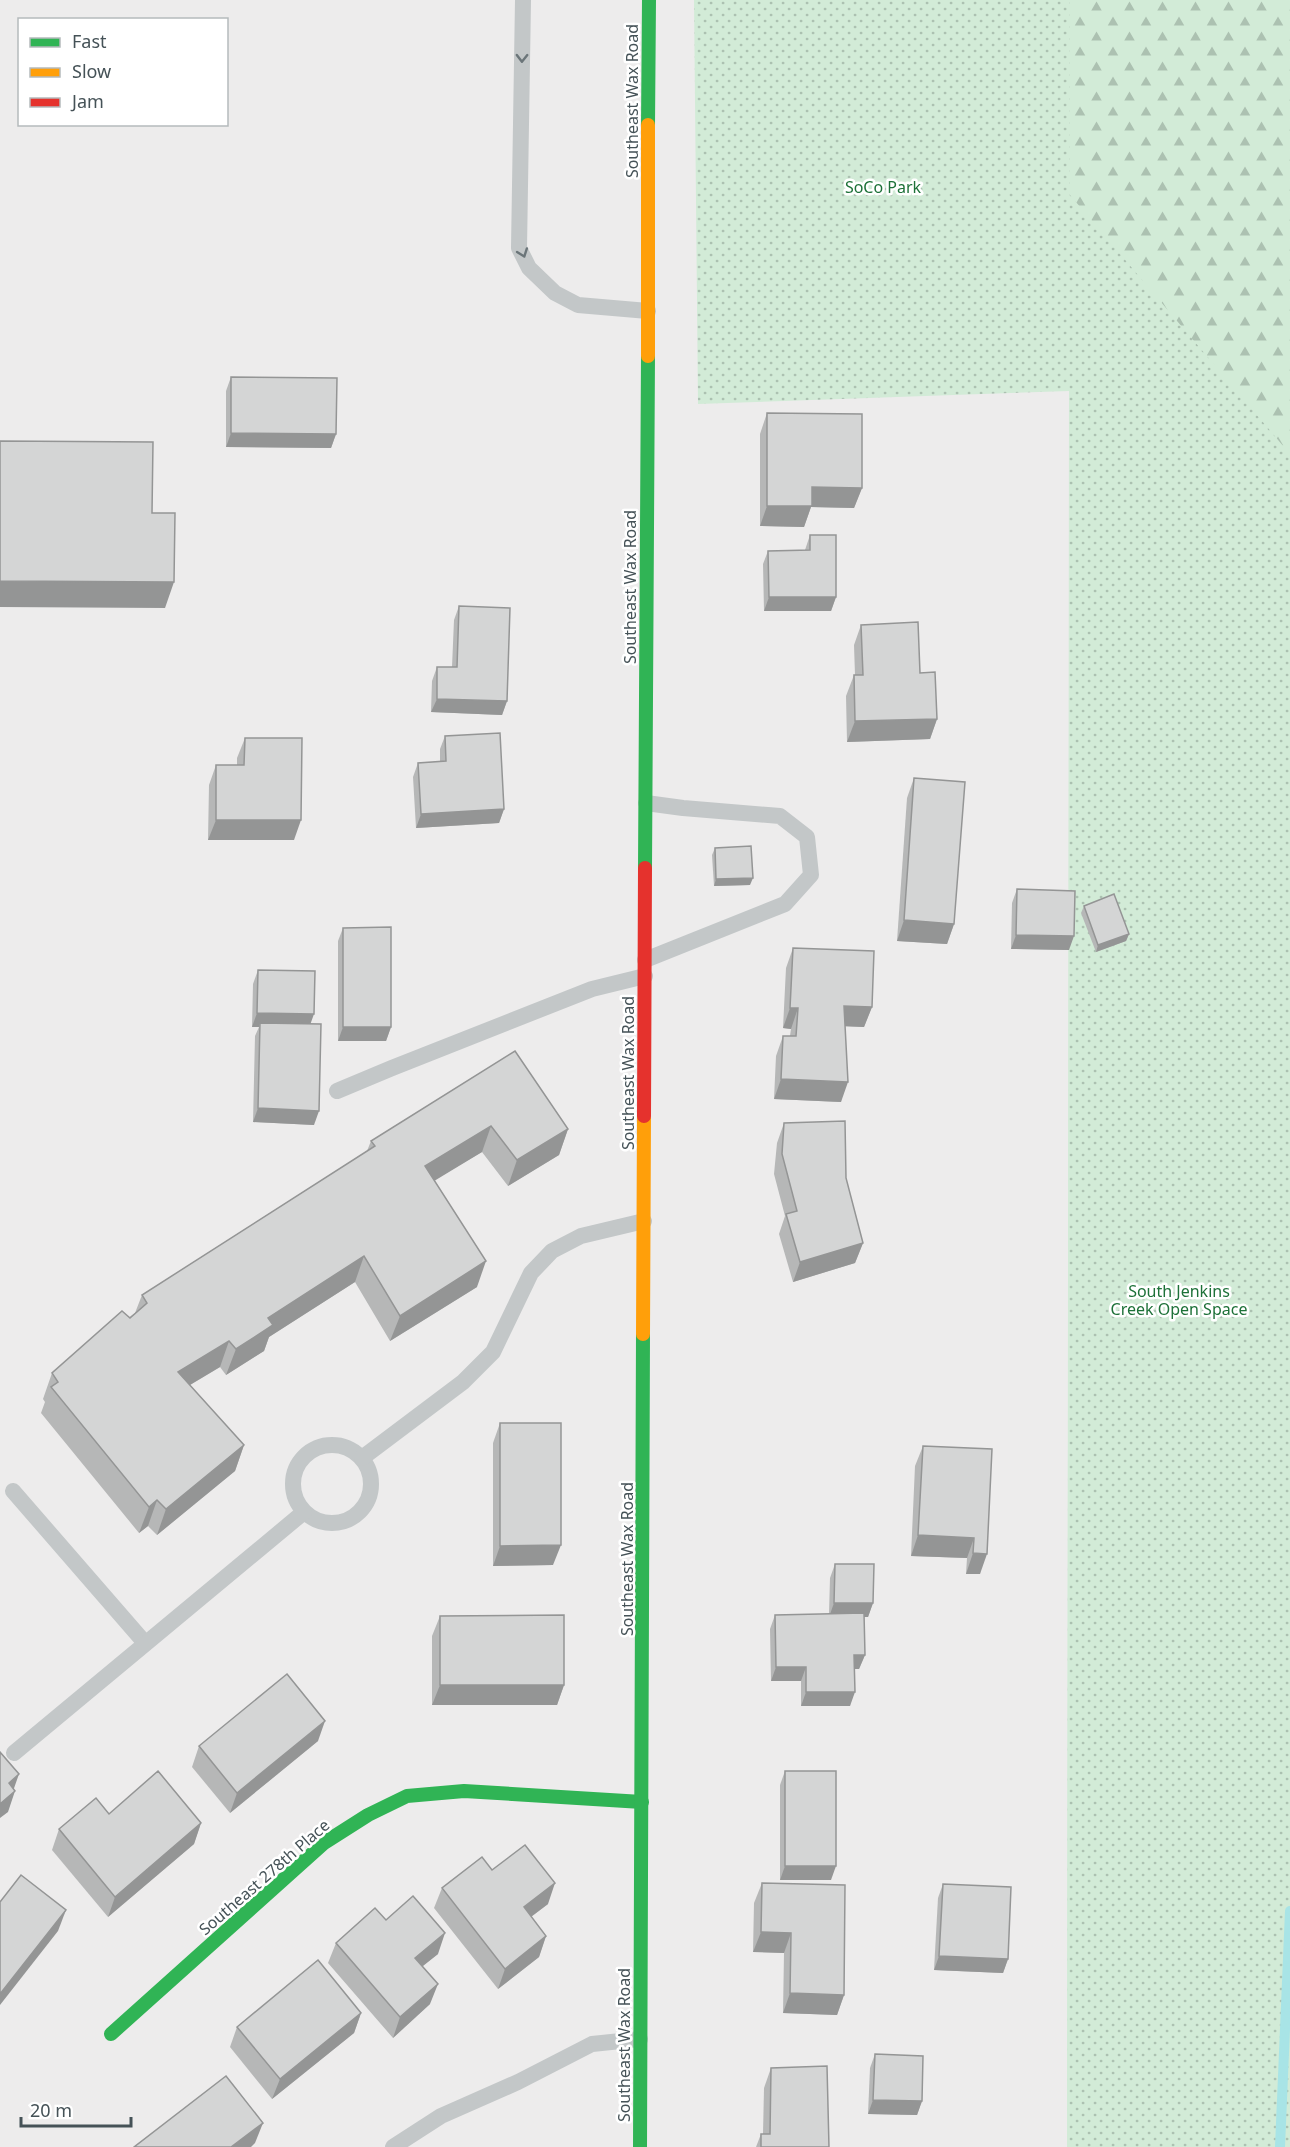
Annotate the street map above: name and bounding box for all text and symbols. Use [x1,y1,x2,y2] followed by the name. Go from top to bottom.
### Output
[18,18,228,126] legend
[621,24,643,178] street label: Southeast Wax Road
[72,29,107,53] text: Fast
[516,54,529,63] one-way arrow
[72,59,111,83] text: Slow
[70,89,104,113] text: Jam
[845,176,922,198] park label: SoCo Park
[515,247,528,257] one-way arrow
[619,510,641,664] street label: Southeast Wax Road
[617,996,639,1150] street label: Southeast Wax Road
[1111,1280,1247,1320] park label: South Jenkins Creek Open Space
[616,1482,638,1636] street label: Southeast Wax Road
[194,1814,334,1940] street label: Southeast 278th Place
[613,1968,635,2122] street label: Southeast Wax Road
[21,2090,130,2128] scale bar
[30,2098,72,2122] text: 20 m

